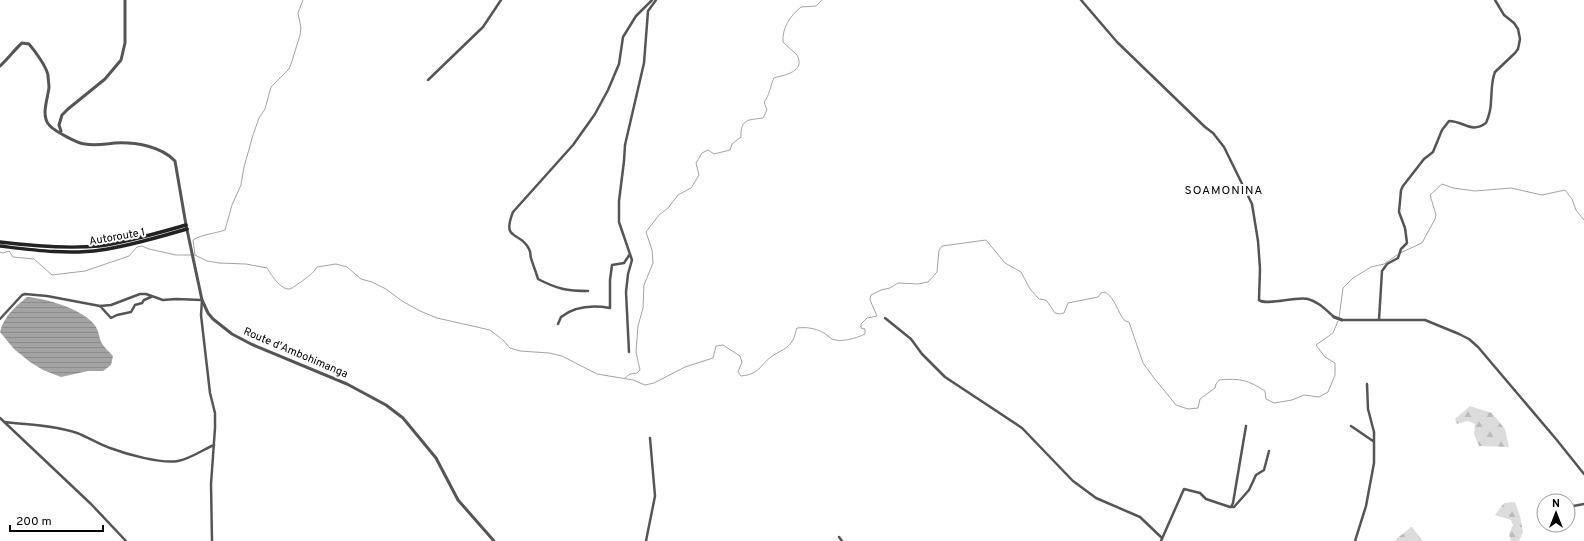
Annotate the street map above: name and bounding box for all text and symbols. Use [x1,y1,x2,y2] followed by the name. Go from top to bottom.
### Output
[1185,183,1263,199] district label: SOAMONINA
[88,225,146,249] street label: Autoroute 1
[241,325,350,381] street label: Route d'Ambohimanga
[1536,493,1576,533] north arrow
[1552,497,1560,511] text: N
[10,507,103,533] scale bar
[16,514,52,530] text: 200 m

